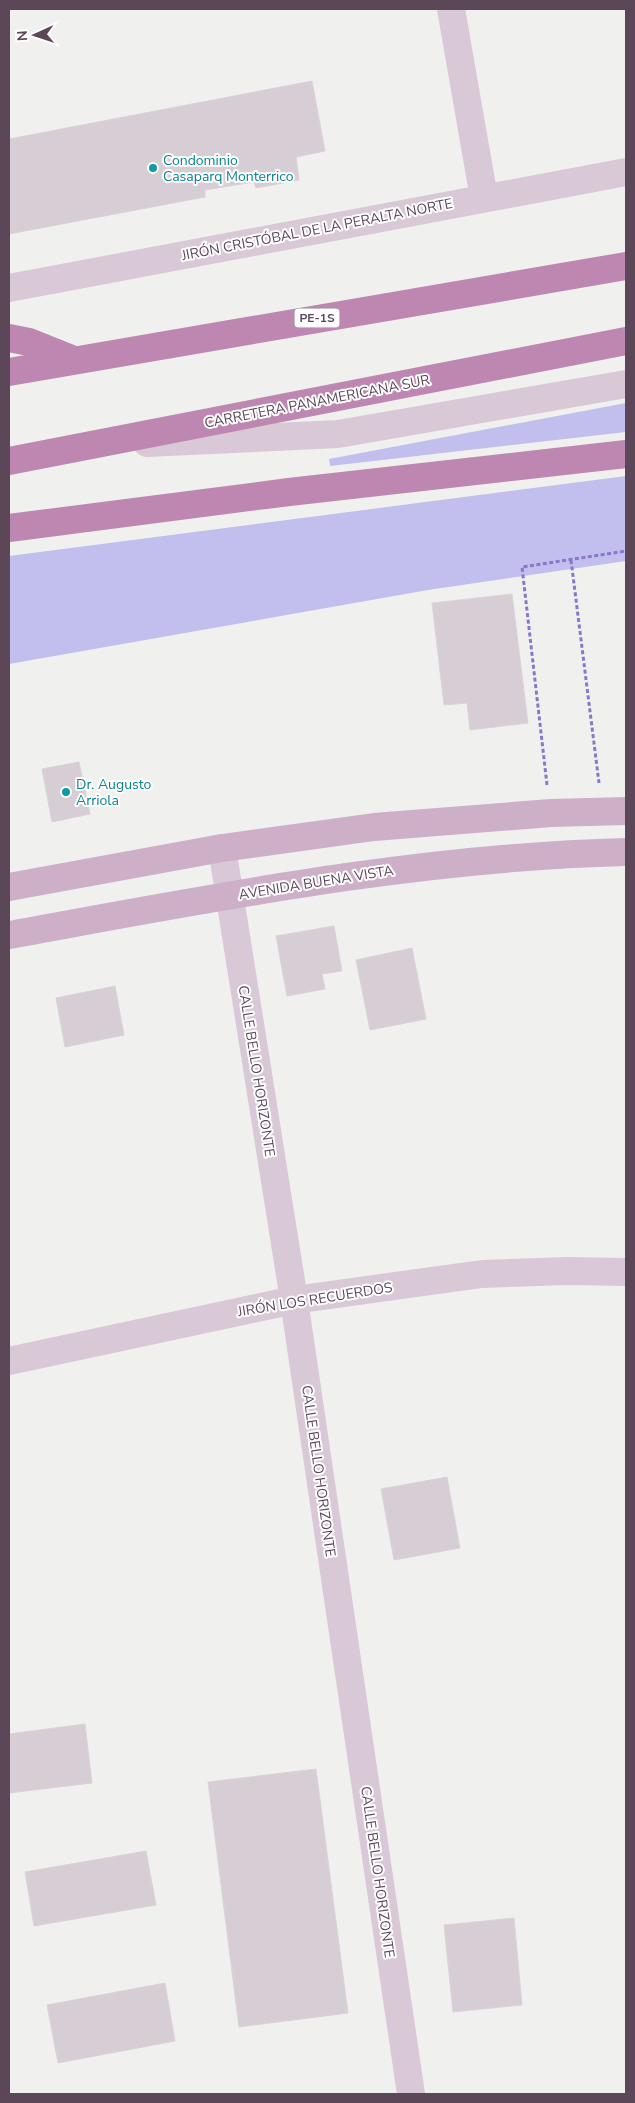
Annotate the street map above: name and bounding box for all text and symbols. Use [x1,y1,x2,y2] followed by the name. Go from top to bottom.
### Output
[10,10,60,60] north arrow
[13,30,32,41] text: N
[163,151,294,186] place label: Condominio Casaparq Monterrico
[147,162,159,174] marker: Condominio Casaparq Monterrico
[179,194,454,265] street label: JIRÓN CRISTÓBAL DE LA PERALTA NORTE
[294,308,340,328] road number: PE-1S
[203,370,431,433] street label: CARRETERA PANAMERICANA SUR
[76,775,152,810] place label: Dr. Augusto Arriola
[60,786,72,798] marker: Dr. Augusto Arriola
[237,861,395,904] street label: AVENIDA BUENA VISTA
[234,984,279,1158] street label: CALLE BELLO HORIZONTE
[235,1278,394,1321] street label: JIRÓN LOS RECUERDOS
[297,1384,340,1558] street label: CALLE BELLO HORIZONTE
[356,1785,399,1959] street label: CALLE BELLO HORIZONTE

